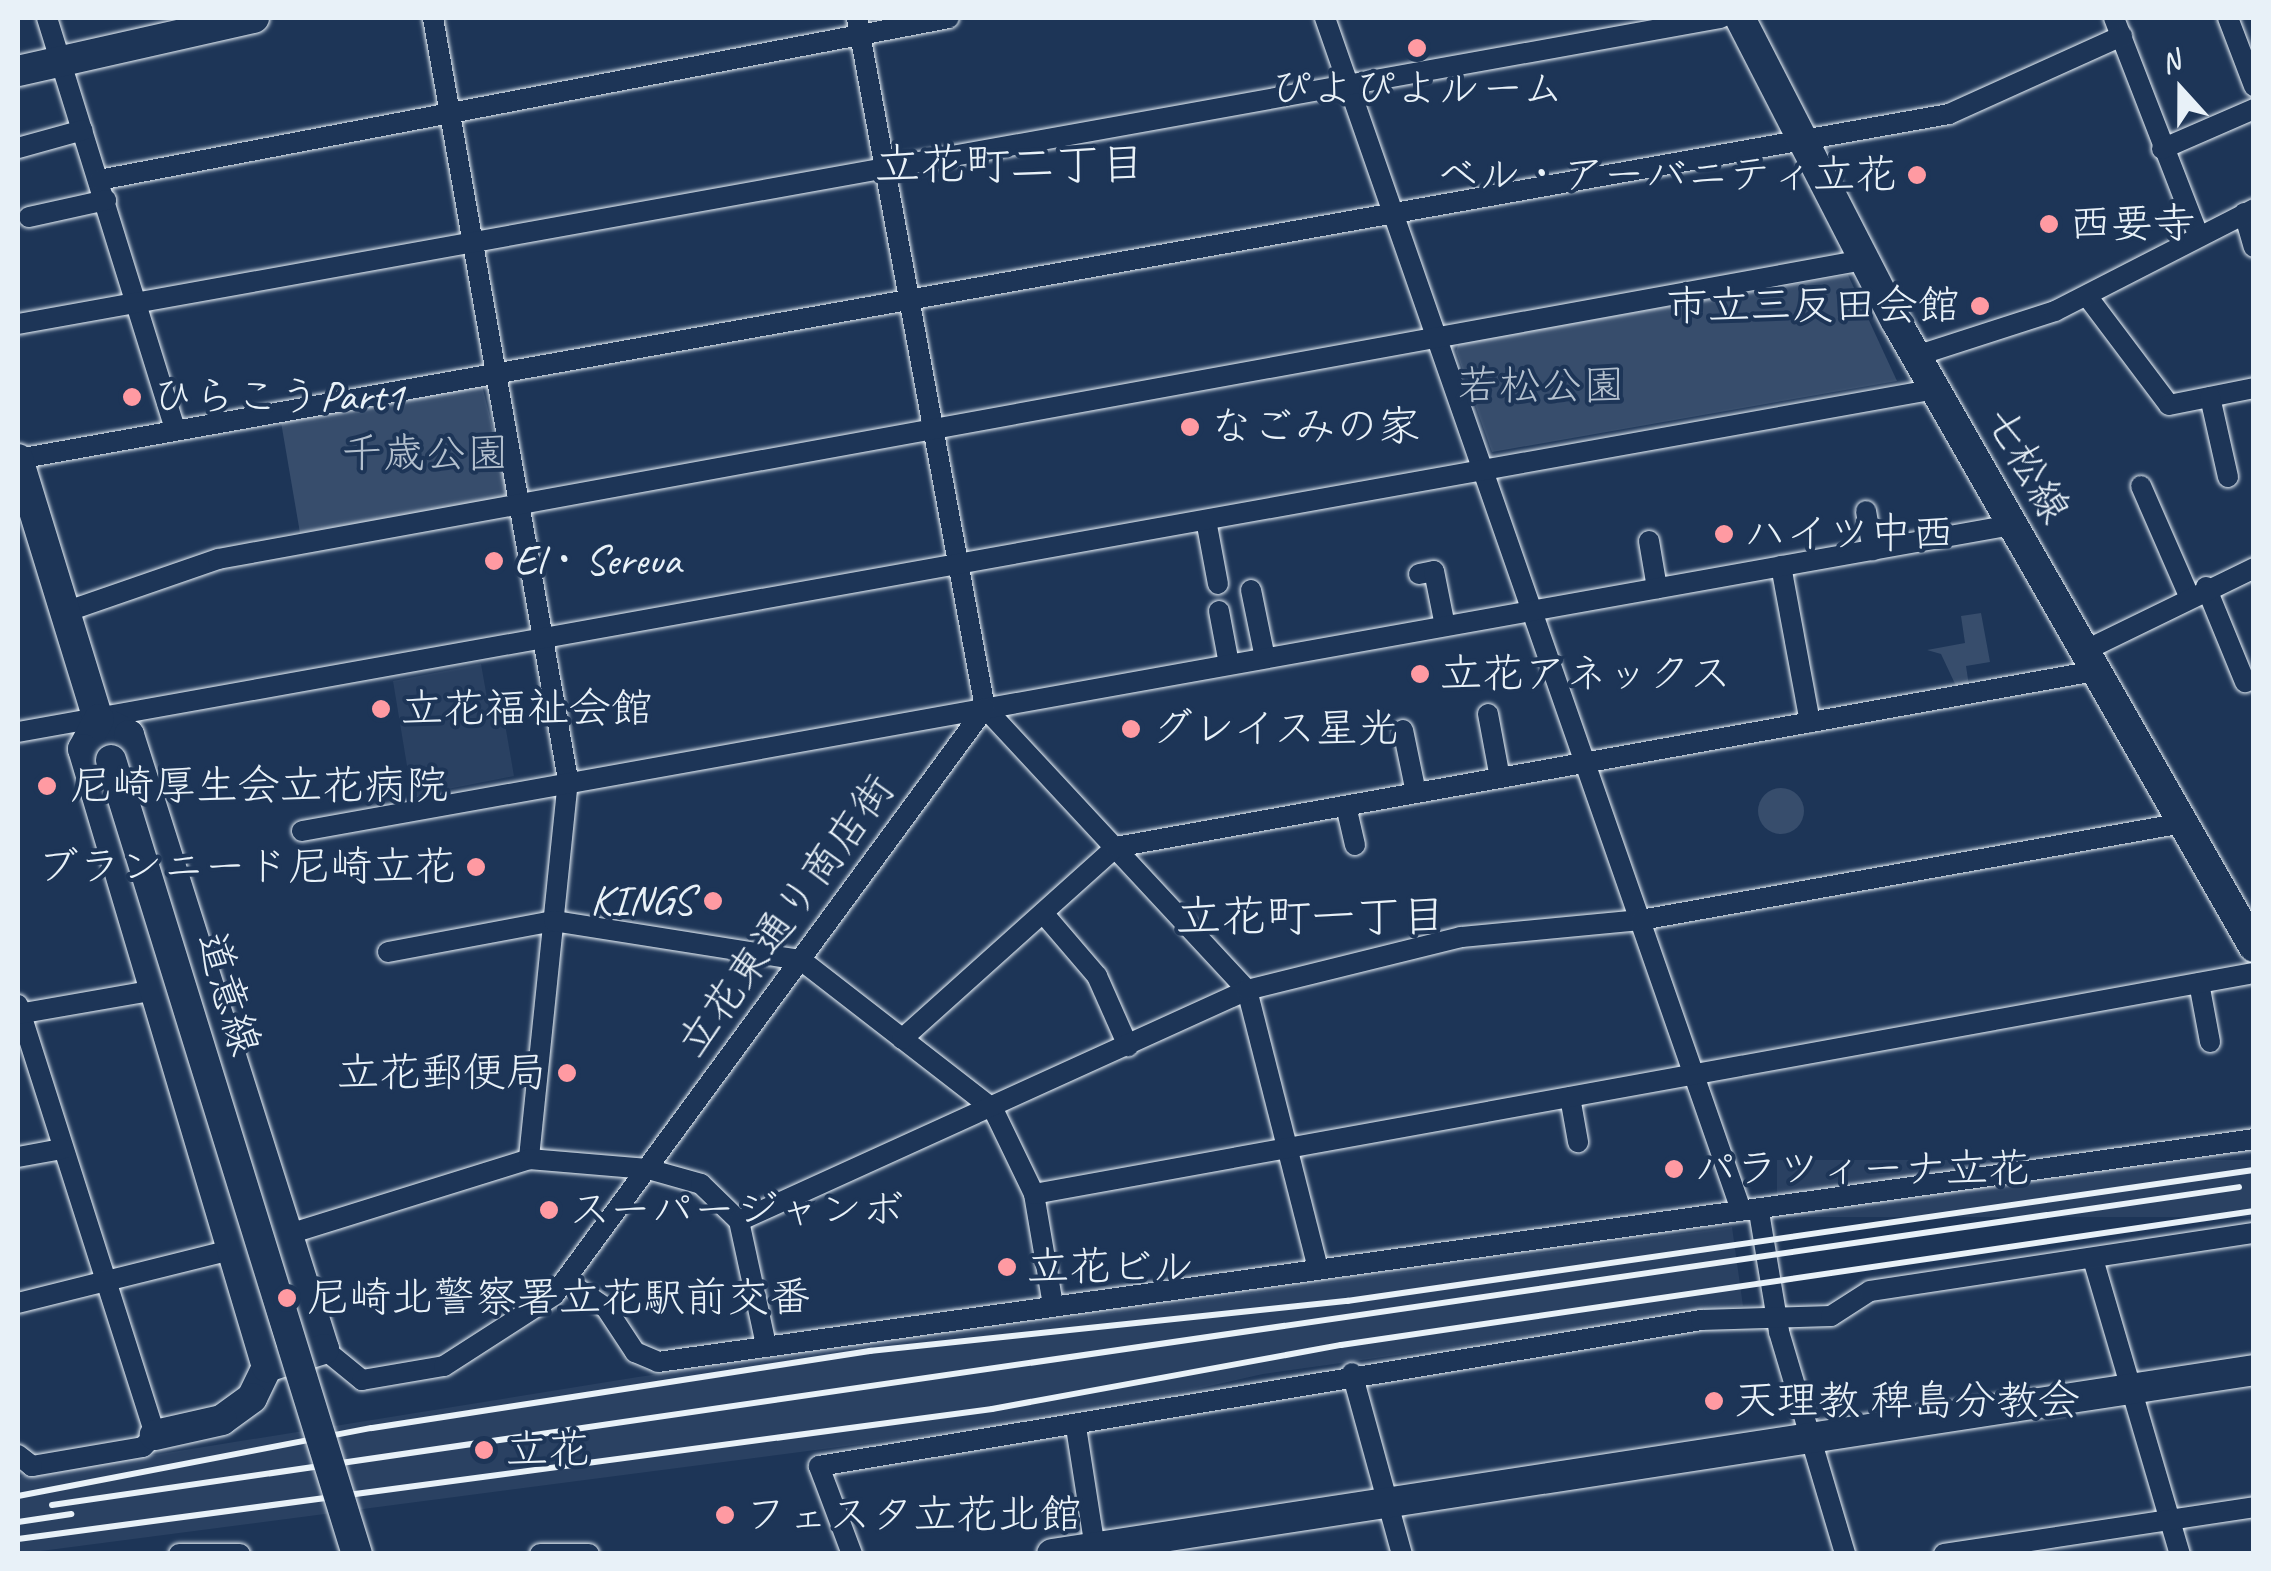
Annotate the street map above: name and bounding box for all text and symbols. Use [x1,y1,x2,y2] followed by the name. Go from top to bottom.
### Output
[1406,37,1428,59] marker: ぴよぴよルーム
[2131,40,2231,140] north arrow
[2156,42,2184,81] text: N
[1269,64,1565,114] place label: ぴよぴよルーム
[875,138,1145,192] district label: 立花町二丁目
[1437,150,1897,200] place label: ベル・アーバニティ立花
[1906,164,1928,186] marker: ベル・アーバニティ立花
[2069,199,2195,249] place label: 西要寺
[2038,213,2060,235] marker: 西要寺
[1666,281,1960,331] place label: 市立三反田会館
[1969,295,1991,317] marker: 市立三反田会館
[1457,361,1625,411] park label: 若松公園
[152,372,404,422] place label: ひらこうPart1
[121,386,143,408] marker: ひらこうPart1
[1974,398,2080,532] street label: 七松線
[1210,402,1420,452] place label: なごみの家
[1179,416,1201,438] marker: なごみの家
[341,429,509,479] park label: 千歳公園
[1744,509,1954,559] place label: ハイツ中西
[1713,523,1735,545] marker: ハイツ中西
[514,536,681,586] place label: El・Sereua
[483,550,505,572] marker: El・Sereua
[1440,649,1734,699] place label: 立花アネックス
[1409,663,1431,685] marker: 立花アネックス
[401,684,653,734] place label: 立花福祉会館
[370,698,392,720] marker: 立花福祉会館
[1151,704,1403,754] place label: グレイス星光
[1120,718,1142,740] marker: グレイス星光
[70,761,448,811] place label: 尼崎厚生会立花病院
[667,765,905,1067] street label: 立花東通り商店街
[34,773,60,799] marker: 尼崎厚生会立花病院
[37,842,456,892] place label: ブランニード尼崎立花
[465,856,487,878] marker: ブランニード尼崎立花
[590,876,693,926] place label: KINGS
[702,890,724,912] marker: KINGS
[1176,890,1446,944] district label: 立花町一丁目
[185,926,271,1062] street label: 道意線
[337,1048,547,1098] place label: 立花郵便局
[556,1062,578,1084] marker: 立花郵便局
[1694,1144,2030,1194] place label: パラツィーナ立花
[1663,1158,1685,1180] marker: パラツィーナ立花
[569,1185,903,1235] place label: スーパージャンボ
[538,1199,560,1221] marker: スーパージャンボ
[1027,1242,1195,1292] place label: 立花ビル
[996,1256,1018,1278] marker: 立花ビル
[307,1273,811,1323] place label: 尼崎北警察署立花駅前交番
[276,1287,298,1309] marker: 尼崎北警察署立花駅前交番
[1734,1376,2080,1426] place label: 天理教 稗島分教会
[1703,1390,1725,1412] marker: 天理教 稗島分教会
[506,1425,590,1475] place label: 立花
[471,1437,497,1463] marker: 立花
[745,1490,1081,1540] place label: フェスタ立花北館
[714,1504,736,1526] marker: フェスタ立花北館

